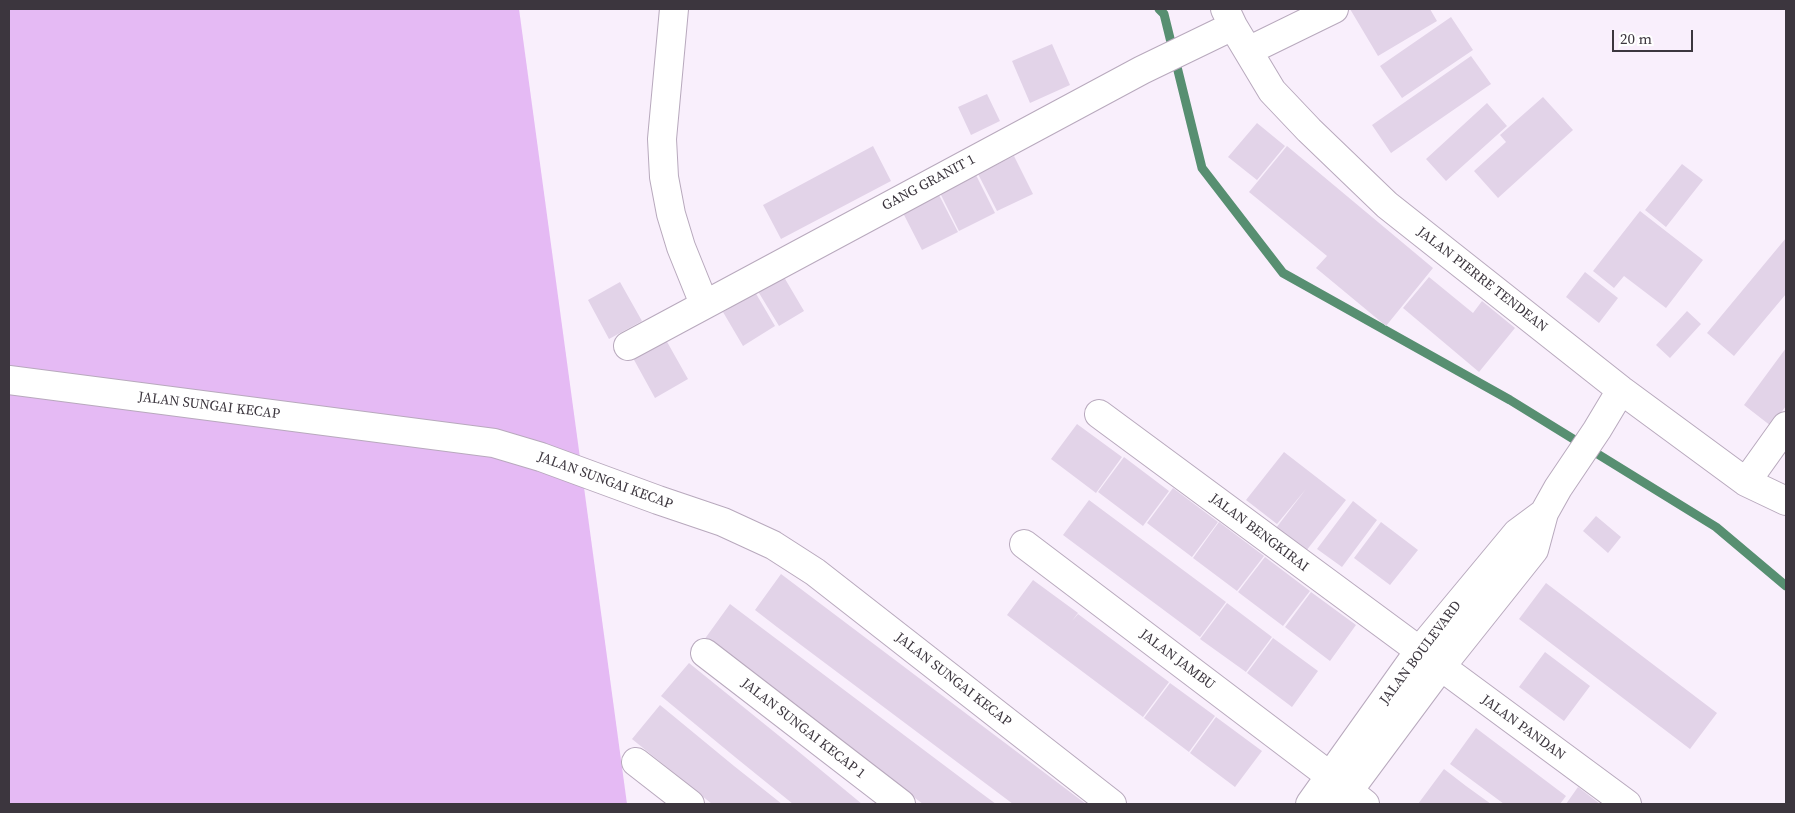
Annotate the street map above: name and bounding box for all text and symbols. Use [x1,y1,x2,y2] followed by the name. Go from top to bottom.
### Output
[1615,20,1696,52] scale bar
[1620,28,1652,49] text: 20 m
[879,151,979,215] street label: GANG GRANIT 1
[1413,224,1551,336] street label: JALAN PIERRE TENDEAN
[137,389,281,423] street label: JALAN SUNGAI KECAP
[535,449,675,513] street label: JALAN SUNGAI KECAP
[1206,490,1312,576] street label: JALAN BENGKIRAI
[1377,598,1465,708] street label: JALAN BOULEVARD
[1136,626,1218,694] street label: JALAN JAMBU
[892,629,1014,731] street label: JALAN SUNGAI KECAP
[738,675,868,783] street label: JALAN SUNGAI KECAP 1
[1478,692,1568,764] street label: JALAN PANDAN

